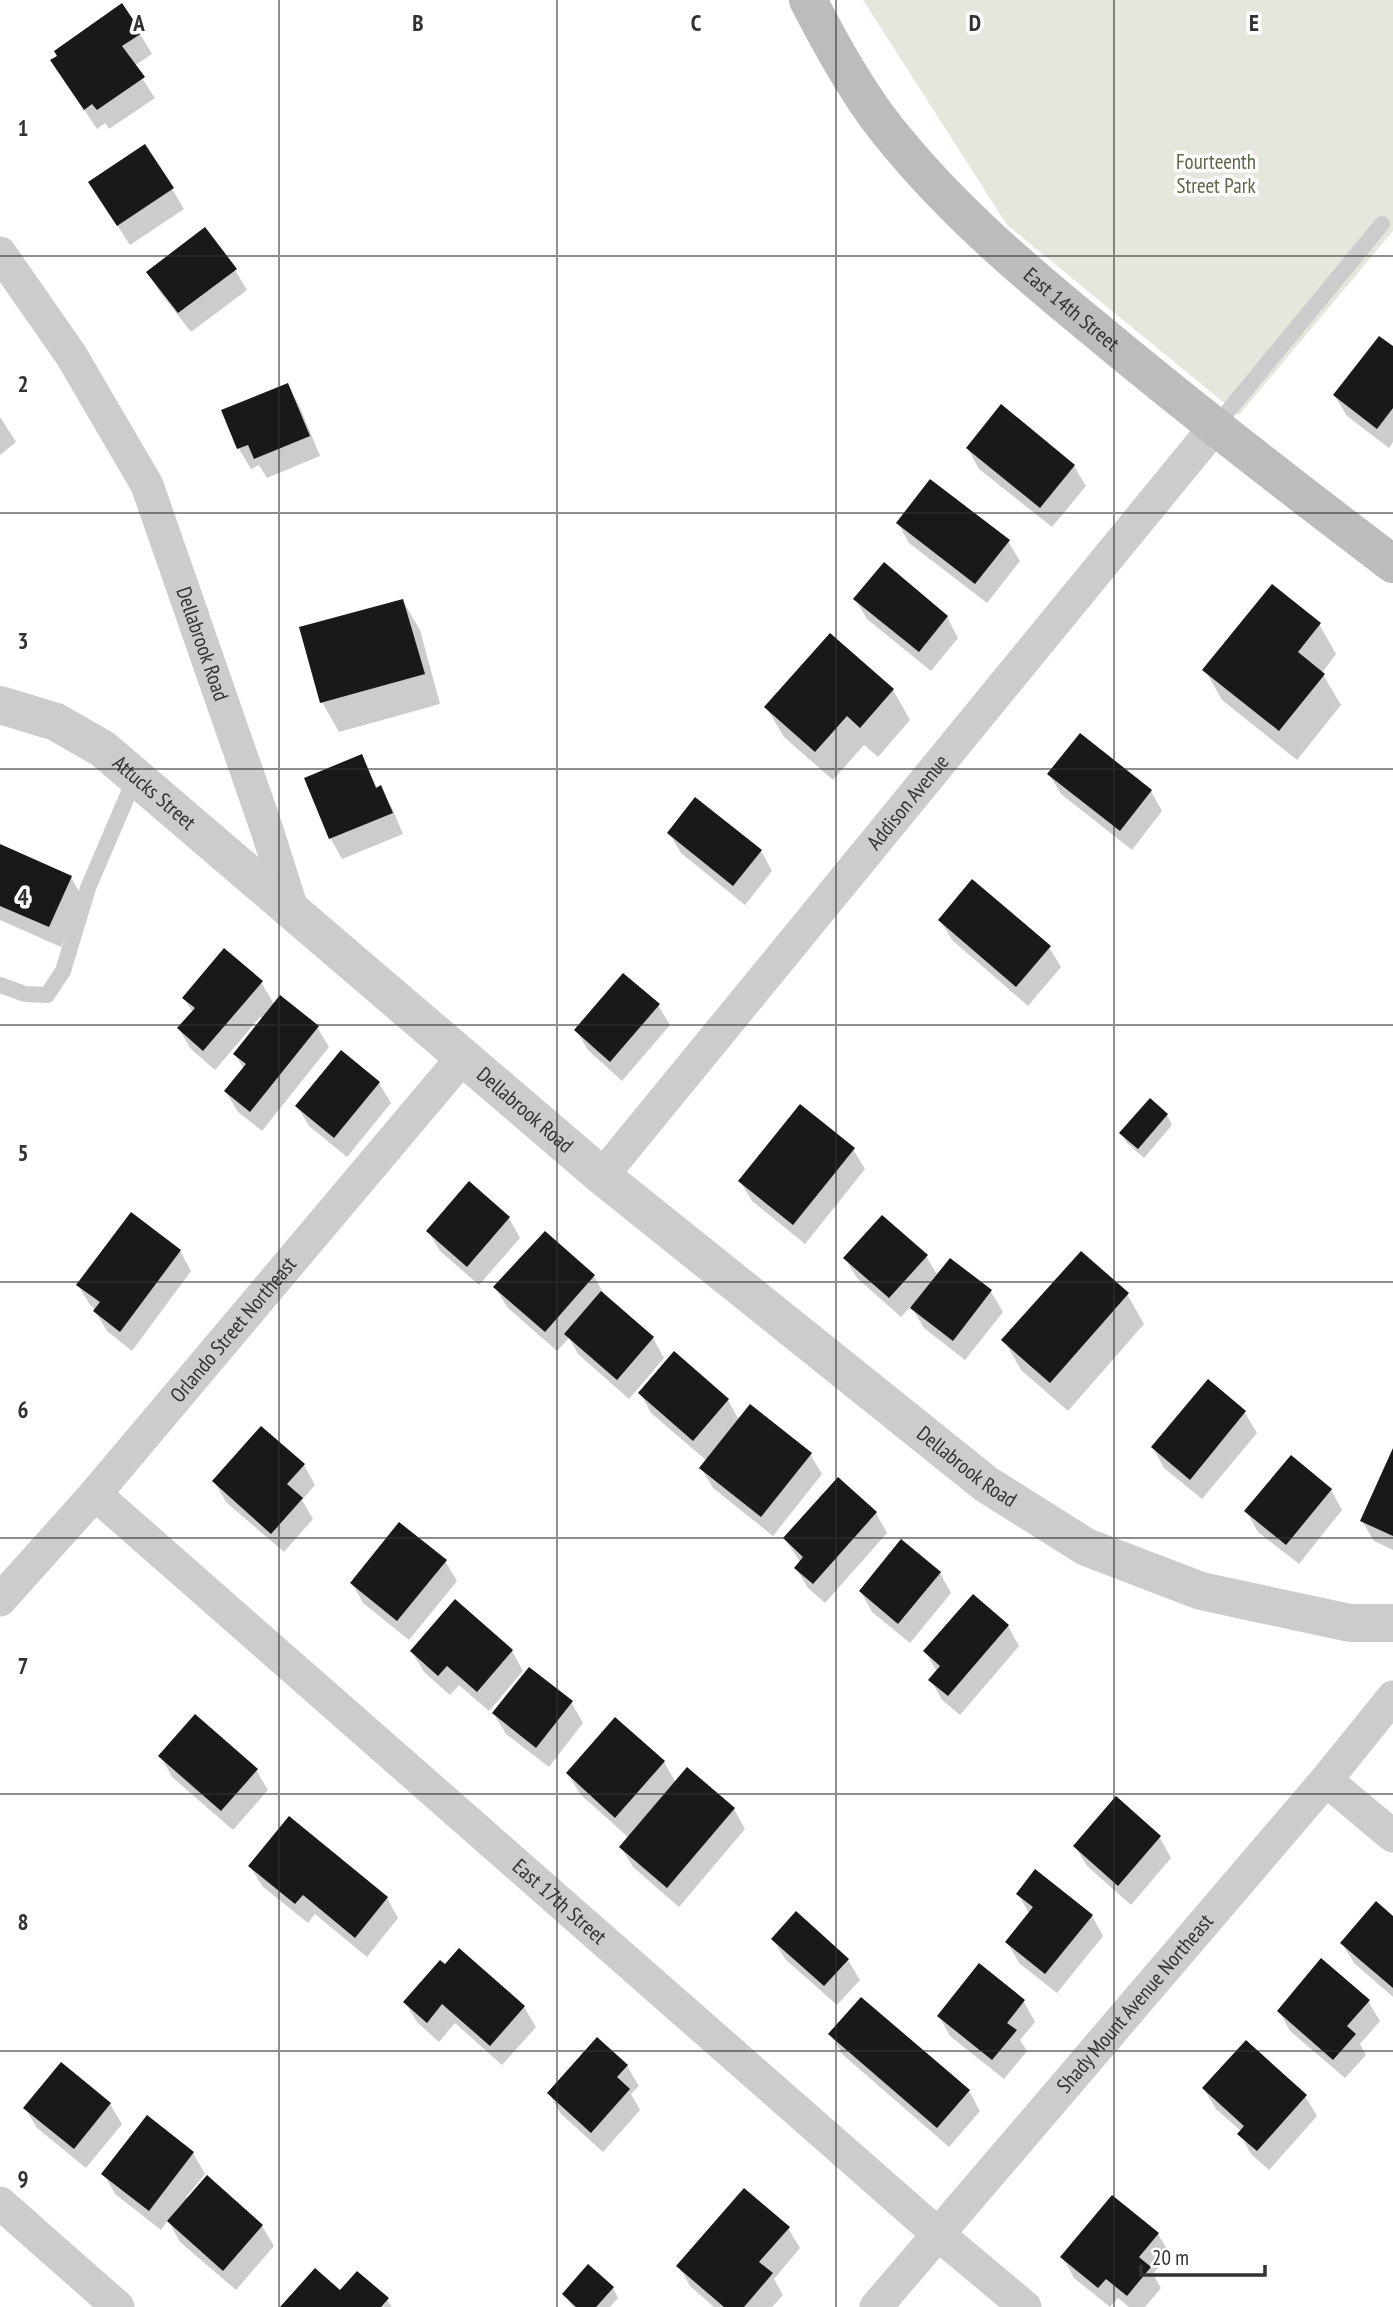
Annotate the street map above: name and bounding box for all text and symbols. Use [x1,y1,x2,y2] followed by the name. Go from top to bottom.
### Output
[132,8,145,37] text: A
[412,8,424,37] text: B
[691,8,702,37] text: C
[969,8,981,37] text: D
[1249,8,1259,37] text: E
[18,113,29,142] text: 1
[1176,148,1256,199] park label: Fourteenth Street Park
[1018,261,1125,357] street label: East 14th Street
[18,369,29,398] text: 2
[170,583,235,704] street label: Dellabrook Road
[18,626,29,655] text: 3
[107,749,202,836] street label: Attucks Street
[861,749,954,855] street label: Addison Avenue
[18,882,29,911] text: 4
[471,1061,579,1159] street label: Dellabrook Road
[18,1138,29,1167] text: 5
[164,1251,302,1408] street label: Orlando Street Northeast
[18,1395,29,1424] text: 6
[911,1420,1022,1513] street label: Dellabrook Road
[18,1651,29,1680] text: 7
[507,1853,613,1950] street label: East 17th Street
[18,1907,29,1936] text: 8
[1051,1908,1219,2098] street label: Shady Mount Avenue Northeast
[18,2164,29,2193] text: 9
[1141,2234,1265,2278] scale bar
[1152,2244,1189,2271] text: 20 m

